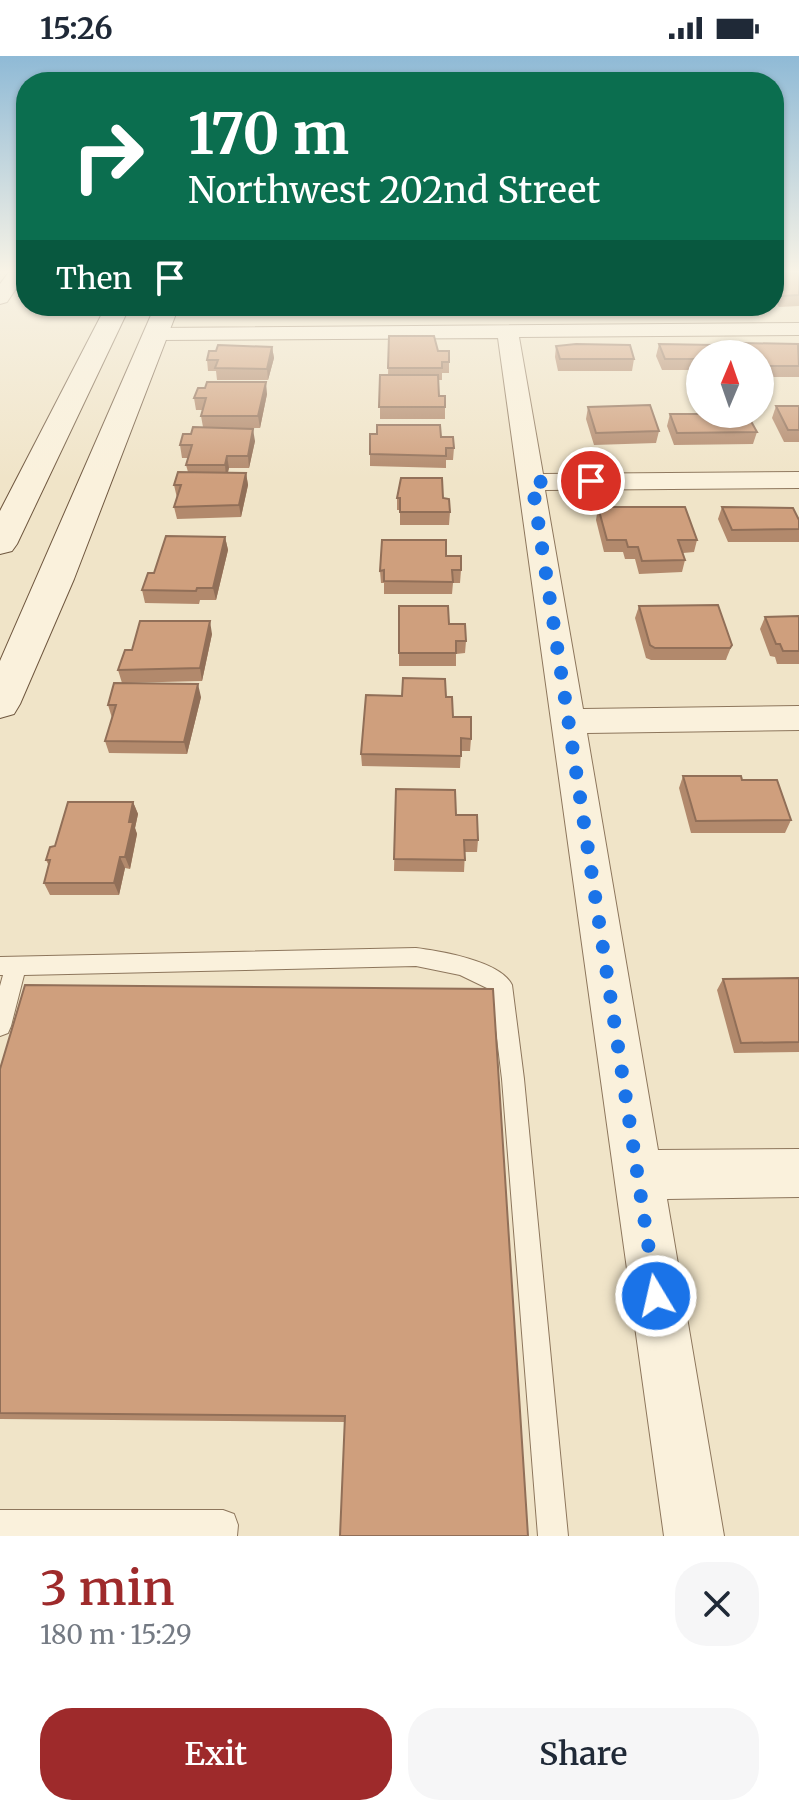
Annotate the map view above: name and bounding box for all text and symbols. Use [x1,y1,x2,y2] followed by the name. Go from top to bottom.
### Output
[40,9,113,47] text: 15:26
[188,99,349,169] text: 170 m
[56,104,160,208] icon: right
[188,168,600,213] text: Northwest 202nd Street
[148,256,192,300] icon: arrive
[56,259,132,297] text: Then
[686,340,774,428] north arrow
[686,340,774,428] map controls
[557,447,625,515] pin
[569,459,613,503] icon: arrive
[614,1254,698,1338] position arrow
[40,1558,175,1618] text: 3 min
[675,1562,759,1646] button: close
[40,1618,192,1651] text: 180 m · 15:29
[40,1708,392,1800] button: Exit
[408,1708,759,1800] button: Share

